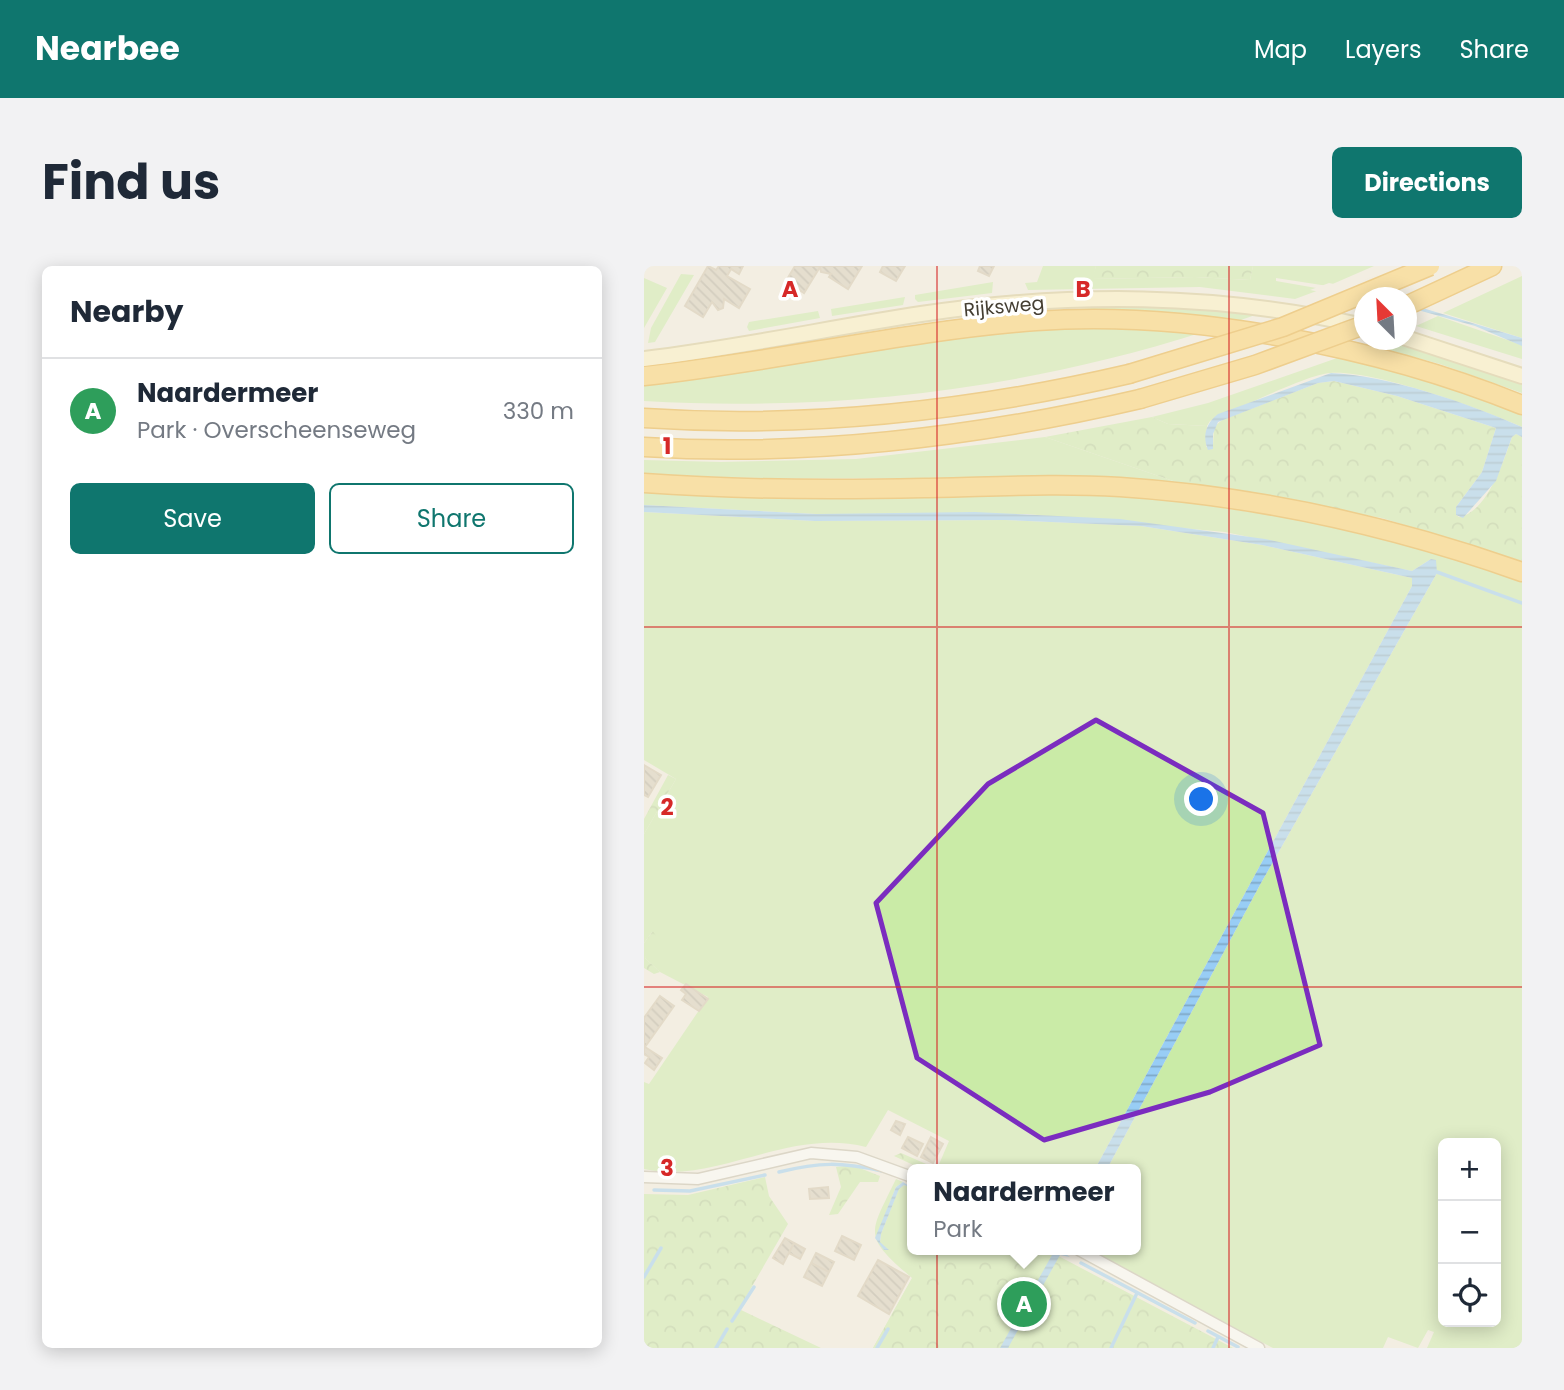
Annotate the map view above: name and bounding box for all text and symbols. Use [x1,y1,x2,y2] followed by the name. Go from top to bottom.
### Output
[35,25,180,72] text: Nearbee
[1254,33,1307,66] text: Map
[1345,33,1421,66] text: Layers
[1459,33,1529,66] text: Share
[1332,147,1522,218] button: Directions
[42,148,220,216] text: Find us
[782,273,799,305] text: A
[1075,273,1091,305] text: B
[1354,287,1417,350] north arrow
[70,290,184,333] text: Nearby
[963,290,1045,323] street label: Rijksweg
[137,375,318,411] text: Naardermeer
[85,395,101,427] text: A
[503,395,574,427] text: 330 m
[137,414,416,446] text: Park · Overscheenseweg
[663,430,671,462] text: 1
[70,483,315,554] button: Save
[329,483,574,554] button: Share
[1184,782,1218,816] your location
[660,791,674,823] text: 2
[1438,1138,1501,1327] map controls
[1438,1138,1501,1201] button: +
[660,1152,674,1184] text: 3
[907,1164,1141,1255] popup
[933,1174,1115,1210] text: Naardermeer
[1438,1201,1501,1264] button: −
[933,1213,983,1245] text: Park
[1438,1264,1501,1327] button: locate
[1001,1278,1047,1330] pin: A

